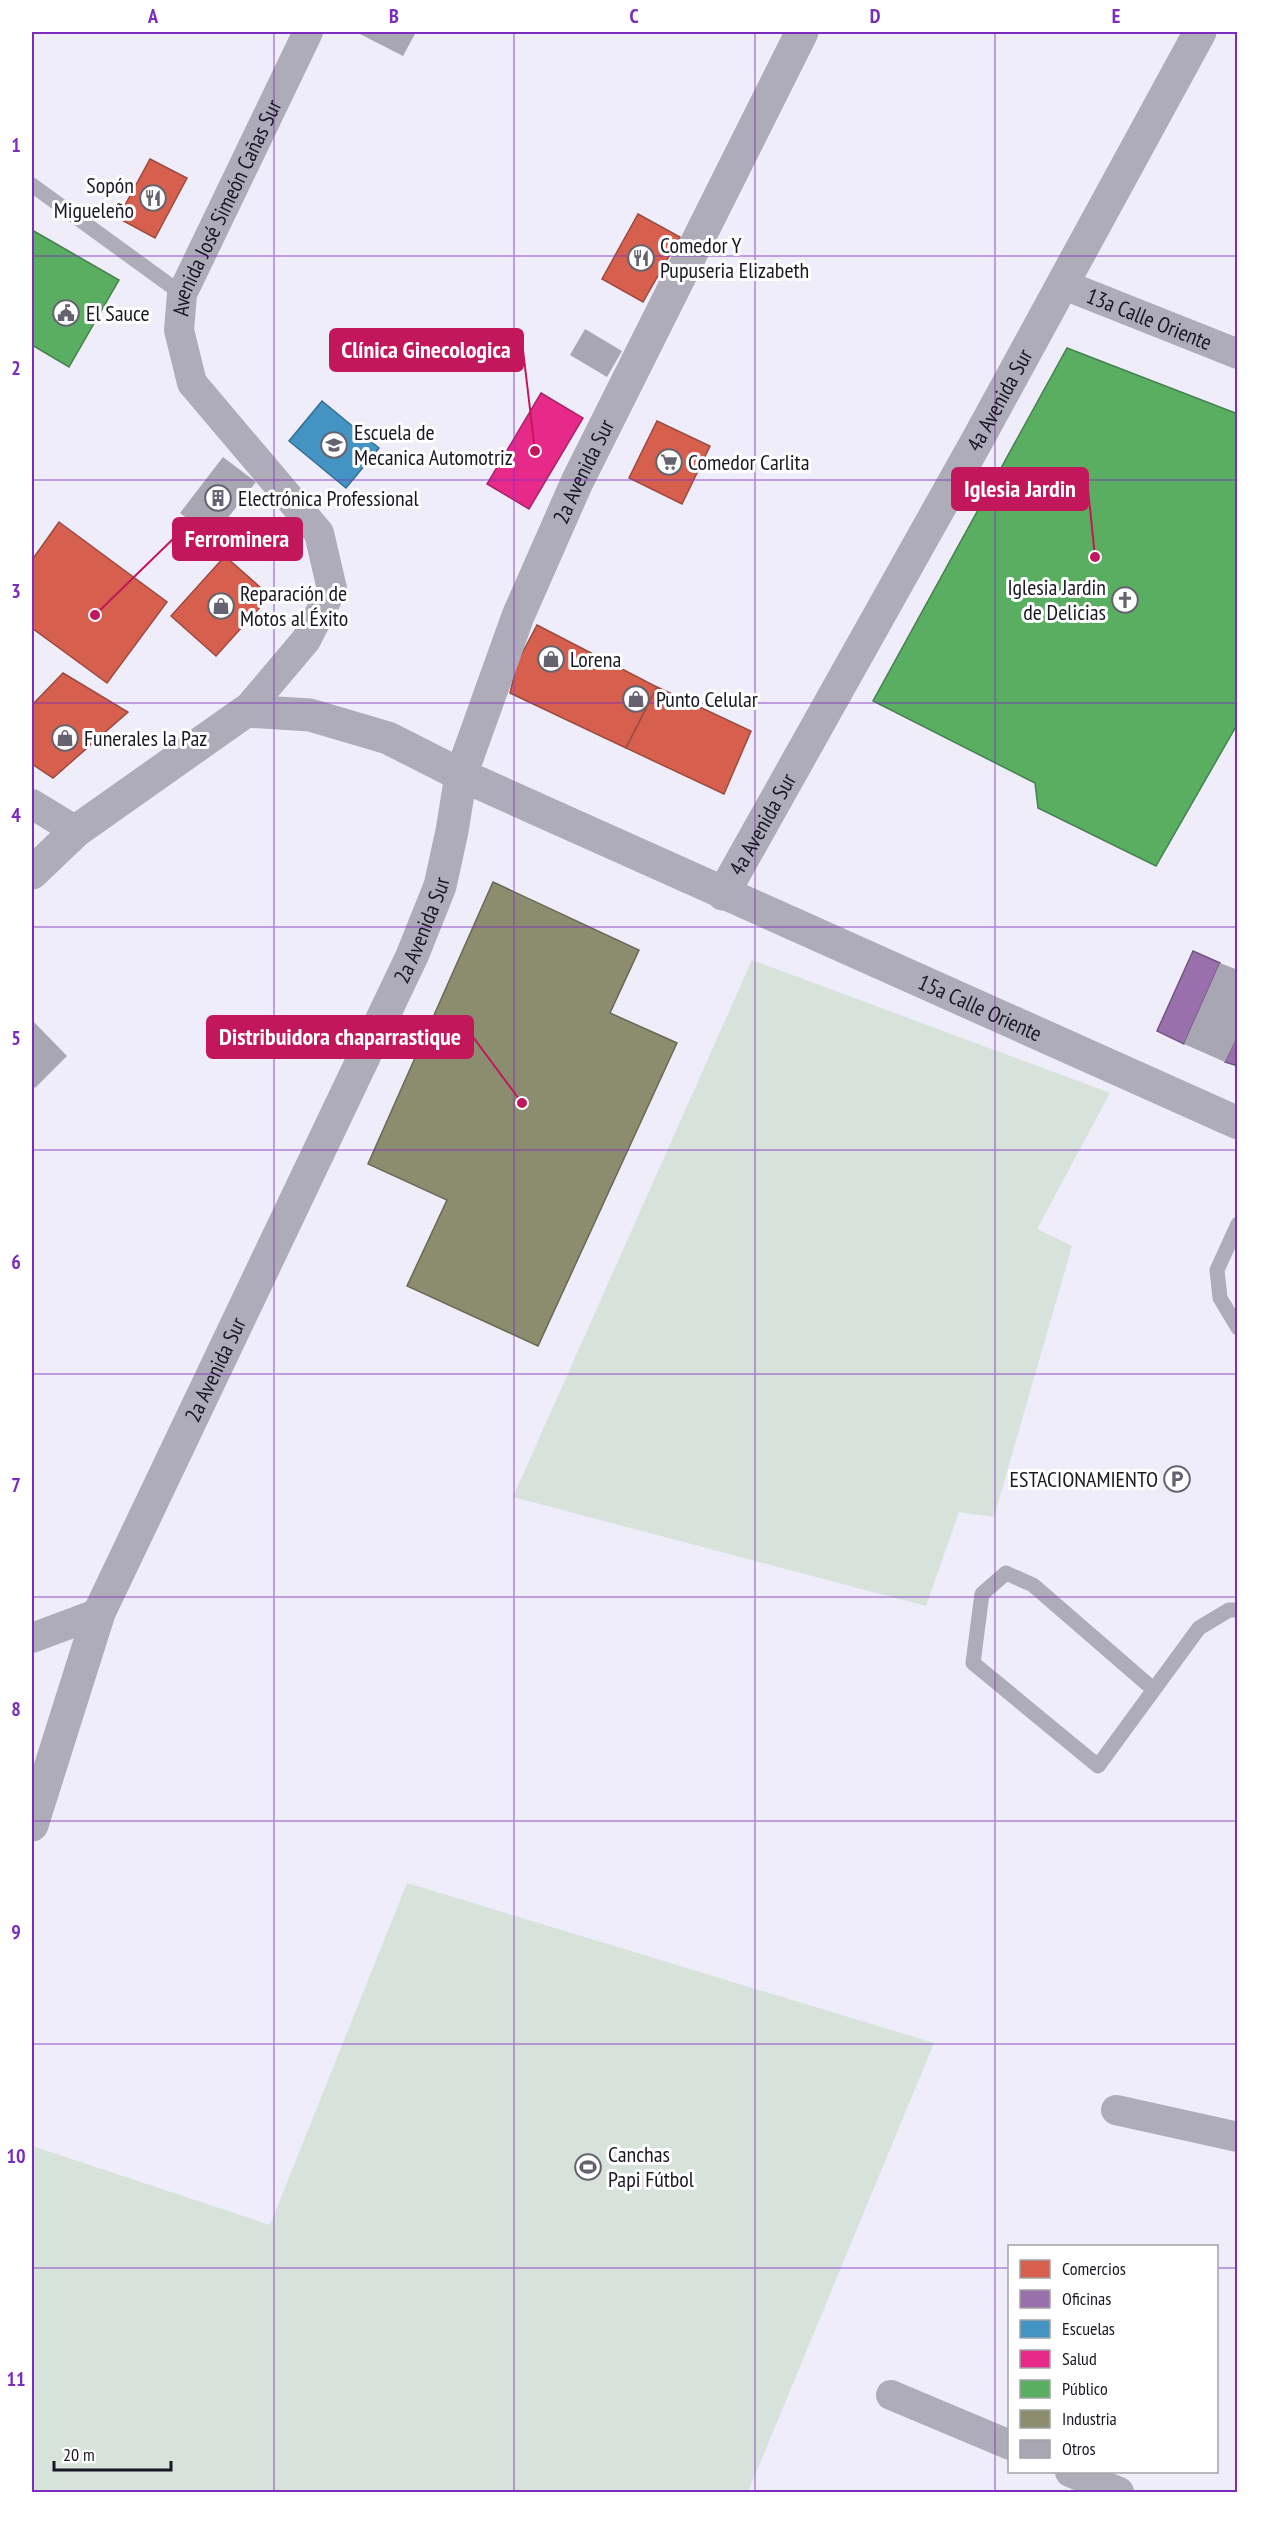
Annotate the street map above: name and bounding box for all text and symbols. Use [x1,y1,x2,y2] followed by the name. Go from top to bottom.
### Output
[147,3,159,29] text: A
[389,3,399,29] text: B
[629,3,639,29] text: C
[870,3,881,29] text: D
[1112,3,1120,29] text: E
[166,95,287,317] street label: Avenida José Simeón Cañas Sur
[11,132,21,158] text: 1
[54,171,134,224] place label: Sopón Migueleño
[138,183,168,213] restaurant icon: Sopón Migueleño
[660,231,809,284] place label: Comedor Y Pupuseria Elizabeth
[626,243,656,273] restaurant icon: Comedor Y Pupuseria Elizabeth
[1083,281,1216,356] street label: 13a Calle Oriente
[51,298,81,328] public building icon: El Sauce
[86,299,150,327] place label: El Sauce
[330,329,523,371] callout: Clínica Ginecologica
[341,334,511,365] text: Clínica Ginecologica
[960,344,1039,456] street label: 4a Avenida Sur
[11,355,21,381] text: 2
[546,414,620,528] street label: 2a Avenida Sur
[354,418,513,471] place label: Escuela de Mecanica Automotriz
[319,430,349,460] school or university icon: Escuela de Mecanica Automotriz
[654,447,684,477] supermarket icon: Comedor Carlita
[688,448,809,476] place label: Comedor Carlita
[952,468,1088,510] callout: Iglesia Jardin
[964,473,1076,504] text: Iglesia Jardin
[203,483,233,513] building icon: Electrónica Professional
[238,484,419,512] place label: Electrónica Professional
[173,518,302,560] callout: Ferrominera
[185,523,289,554] text: Ferrominera
[1007,573,1106,626] place label: Iglesia Jardin de Delicias
[11,578,21,604] text: 3
[240,579,348,632] place label: Reparación de Motos al Éxito
[1110,585,1140,615] church icon: Iglesia Jardin de Delicias
[206,591,236,621] shop icon: Reparación de Motos al Éxito
[536,644,566,674] shop icon: Lorena
[570,645,621,673] place label: Lorena
[621,684,651,714] shop icon: Punto Celular
[656,685,758,713] place label: Punto Celular
[50,723,80,753] shop icon: Funerales la Paz
[84,724,207,752] place label: Funerales la Paz
[722,768,802,880] street label: 4a Avenida Sur
[11,802,21,828] text: 4
[387,874,456,988] street label: 2a Avenida Sur
[914,968,1046,1047] street label: 15a Calle Oriente
[207,1016,473,1058] callout: Distribuidora chaparrastique
[219,1021,461,1052] text: Distribuidora chaparrastique
[11,1025,21,1051] text: 5
[11,1249,21,1275] text: 6
[178,1313,252,1426] street label: 2a Avenida Sur
[1162,1464,1192,1494] parking icon: ESTACIONAMIENTO
[1010,1465,1158,1493] place label: ESTACIONAMIENTO
[11,1472,21,1498] text: 7
[11,1696,21,1722] text: 8
[11,1919,21,1945] text: 9
[608,2140,695,2193] place label: Canchas Papi Fútbol
[6,2143,26,2169] text: 10
[573,2152,603,2182] sports icon: Canchas Papi Fútbol
[1008,2245,1218,2473] legend
[1062,2257,1126,2280] text: Comercios
[1062,2287,1111,2310] text: Oficinas
[1062,2317,1115,2340] text: Escuelas
[1062,2347,1097,2370] text: Salud
[6,2366,26,2392] text: 11
[1062,2377,1108,2400] text: Público
[1062,2407,1117,2430] text: Industria
[54,2434,171,2472] scale bar
[1062,2437,1096,2460] text: Otros
[63,2443,95,2466] text: 20 m

